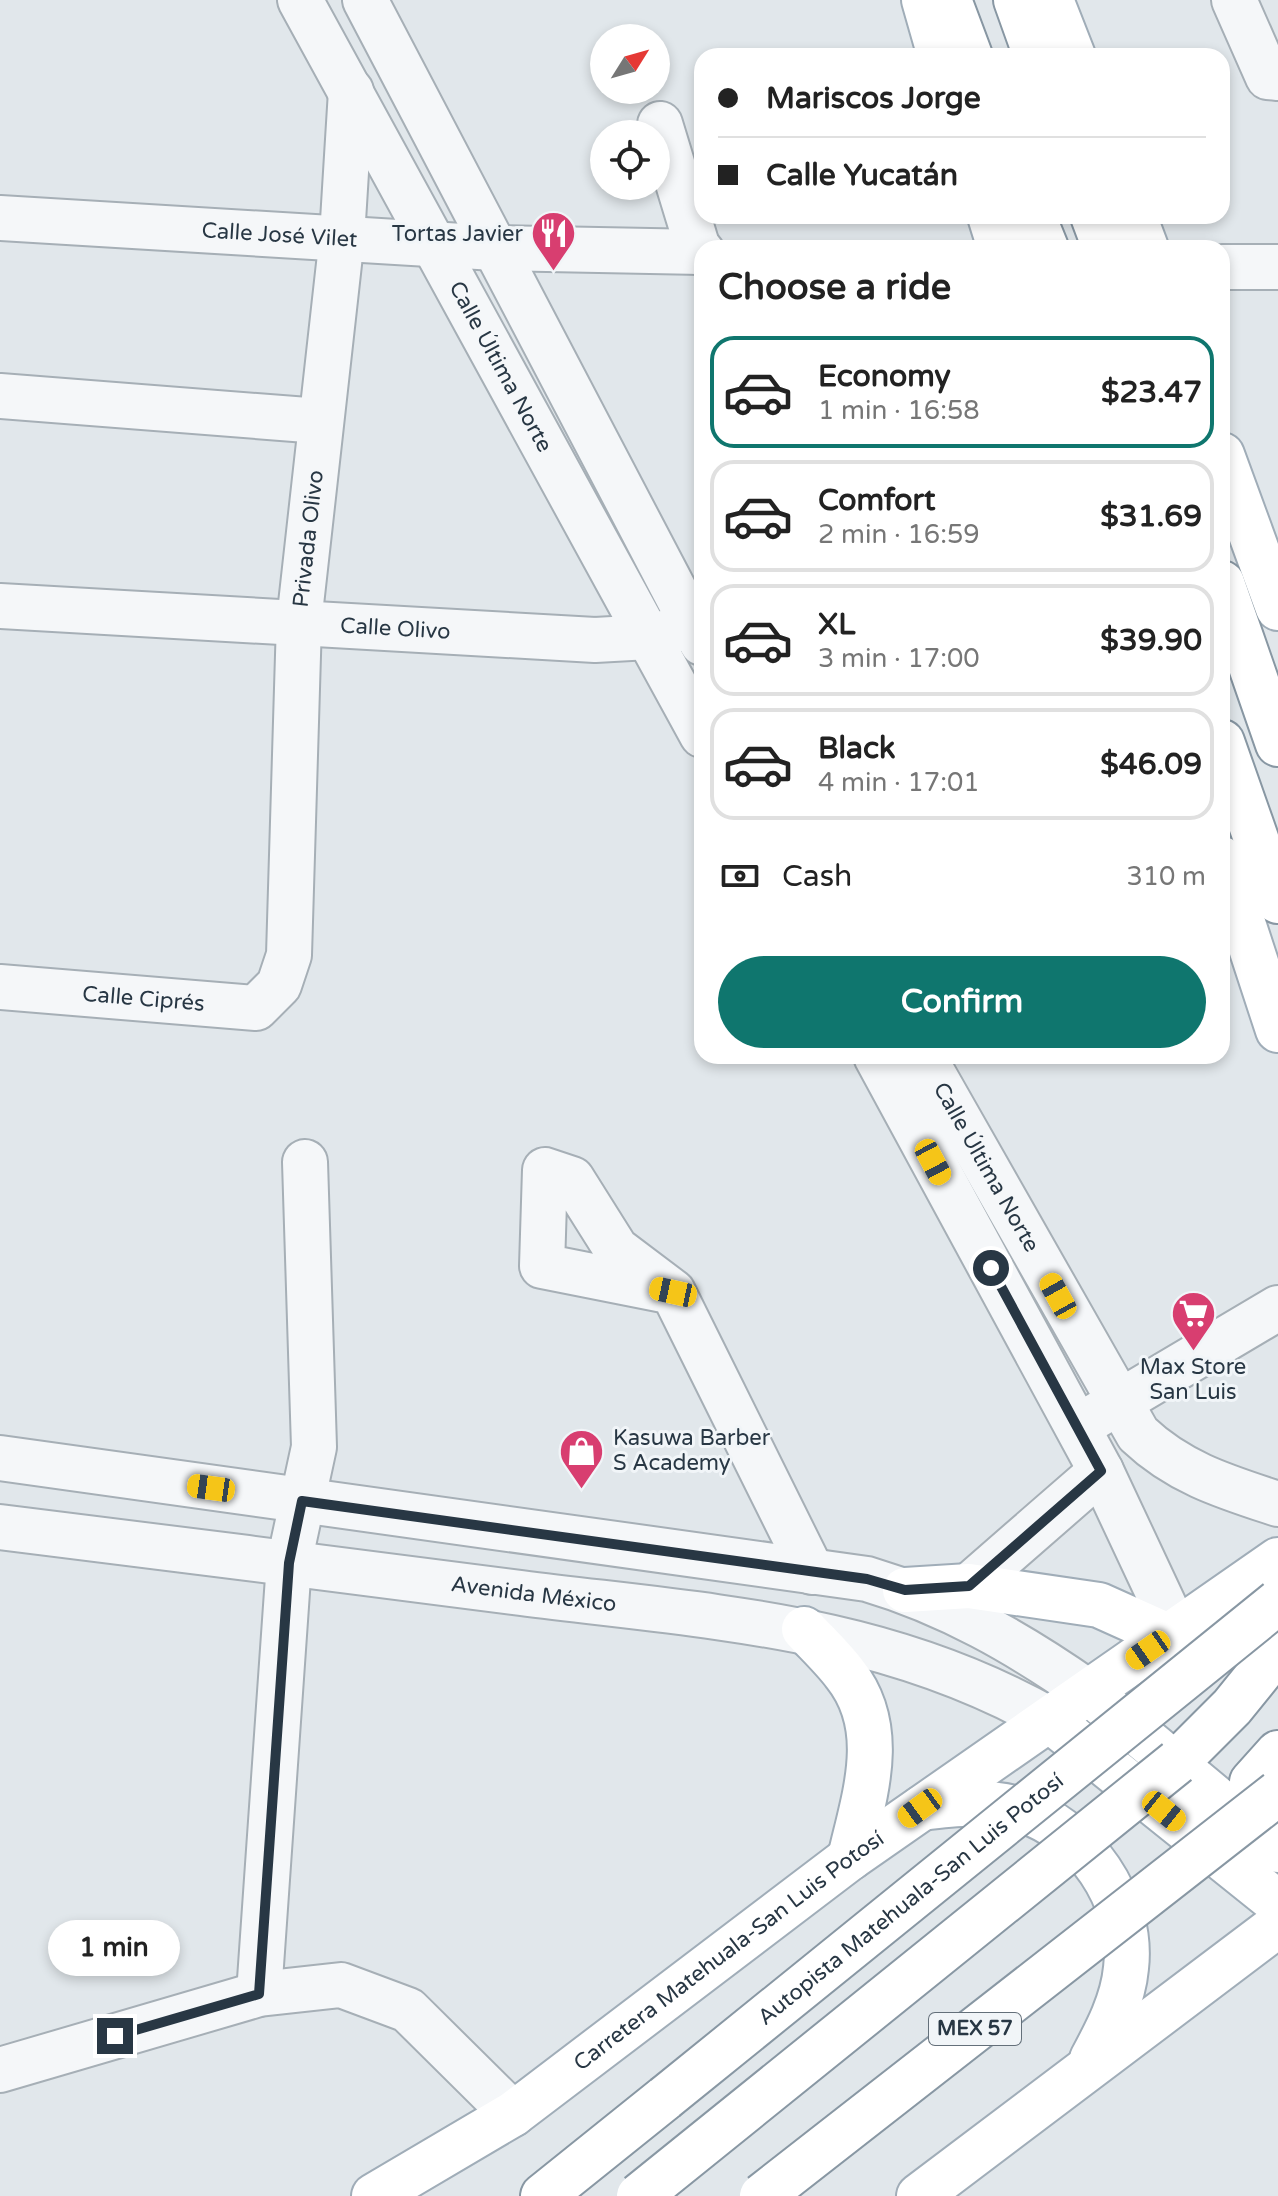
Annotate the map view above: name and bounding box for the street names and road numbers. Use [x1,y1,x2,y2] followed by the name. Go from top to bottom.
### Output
[201,217,358,253] street label: Calle José Vilet
[443,277,558,457] street label: Calle Última Norte
[288,469,329,609] street label: Privada Olivo
[340,612,451,645] street label: Calle Olivo
[81,981,206,1017] street label: Calle Ciprés
[928,1078,1045,1257] street label: Calle Última Norte
[450,1571,618,1617] street label: Avenida México
[753,1768,1069,2031] street label: Autopista Matehuala-San Luis Potosí
[569,1825,889,2076] street label: Carretera Matehuala-San Luis Potosí
[929,2013,1021,2045] road number: MEX 57

